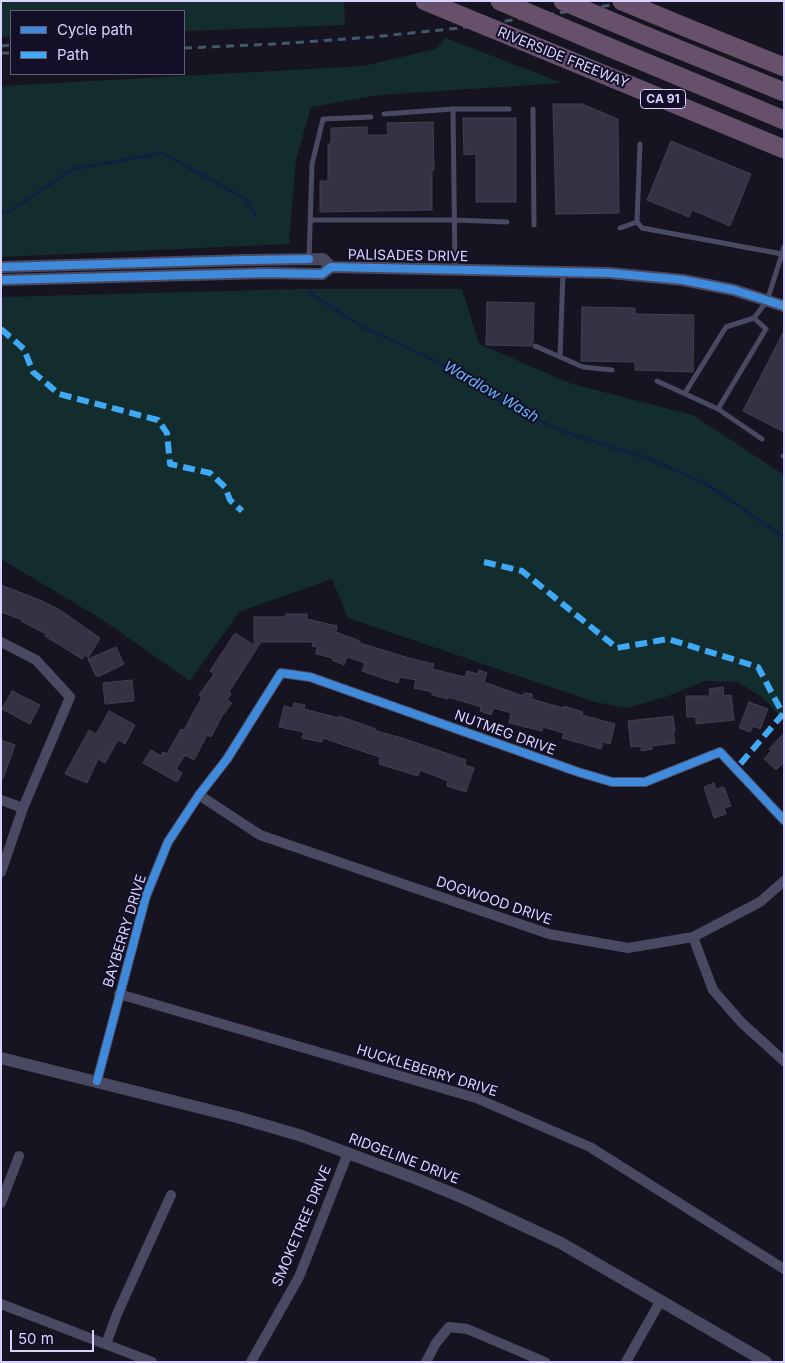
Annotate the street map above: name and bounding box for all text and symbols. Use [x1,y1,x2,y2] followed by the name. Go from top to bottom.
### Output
[10,10,185,75] legend
[57,20,133,39] text: Cycle path
[495,24,631,92] street label: RIVERSIDE FREEWAY
[57,45,89,64] text: Path
[640,90,686,108] road number: CA 91
[348,247,468,265] street label: PALISADES DRIVE
[440,358,542,426] water label: Wardlow Wash
[452,707,558,759] street label: NUTMEG DRIVE
[100,873,150,989] street label: BAYBERRY DRIVE
[434,873,554,929] street label: DOGWOOD DRIVE
[355,1042,499,1100] street label: HUCKLEBERRY DRIVE
[346,1130,462,1188] street label: RIDGELINE DRIVE
[269,1163,335,1289] street label: SMOKETREE DRIVE
[12,1320,96,1352] scale bar
[18,1329,54,1348] text: 50 m

